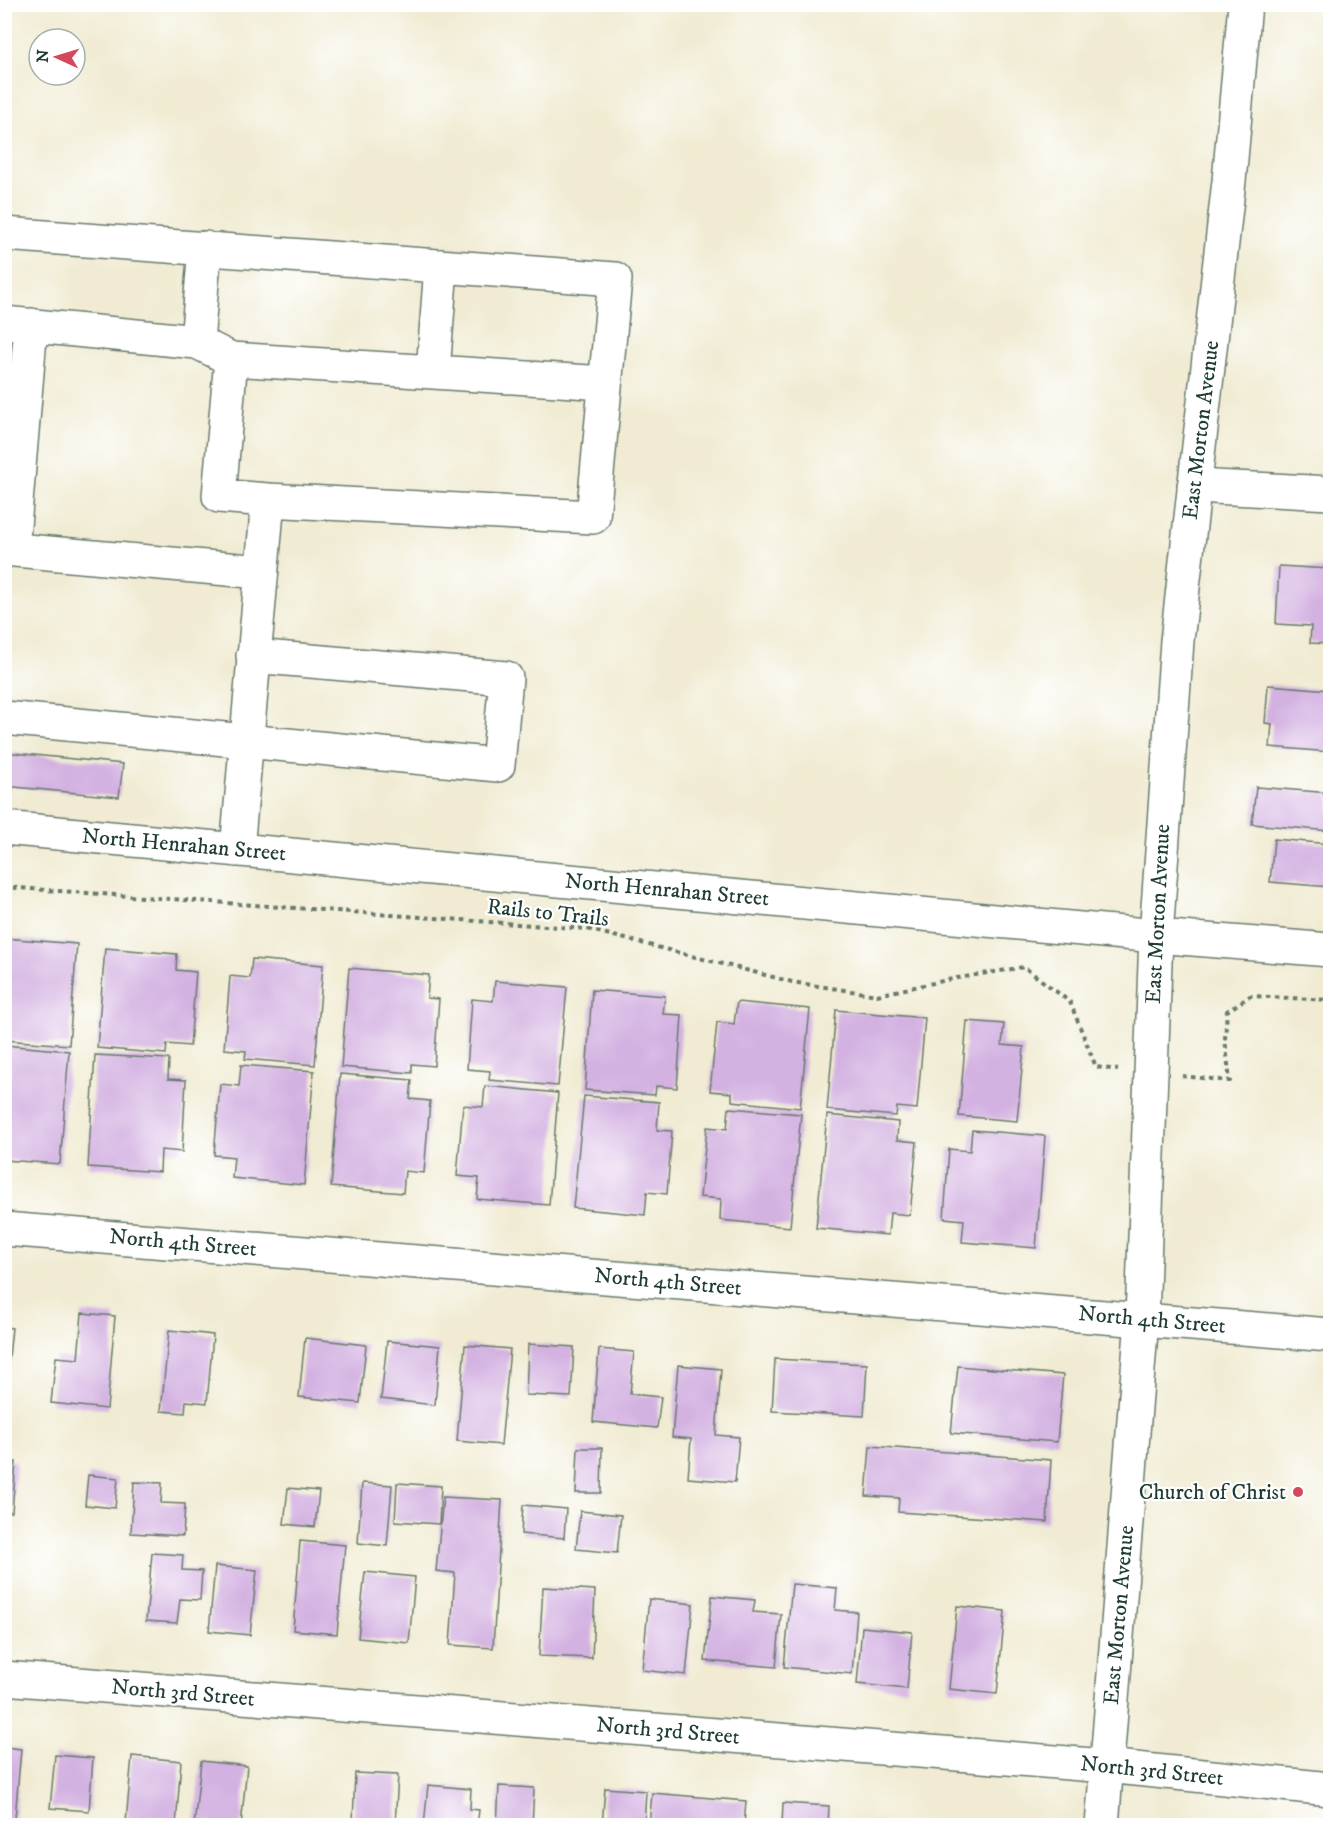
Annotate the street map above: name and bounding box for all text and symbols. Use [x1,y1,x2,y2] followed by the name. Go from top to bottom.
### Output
[27,27,87,87] north arrow
[33,49,53,63] text: N
[1177,339,1225,521] street label: East Morton Avenue
[81,823,287,867] street label: North Henrahan Street
[1140,823,1176,1005] street label: East Morton Avenue
[564,868,770,912] street label: North Henrahan Street
[486,893,610,933] street label: Rails to Trails
[108,1223,258,1263] street label: North 4th Street
[593,1262,743,1302] street label: North 4th Street
[1077,1300,1227,1340] street label: North 4th Street
[1139,1479,1286,1506] place label: Church of Christ
[1291,1485,1305,1499] marker: Church of Christ
[1098,1524,1140,1706] street label: East Morton Avenue
[110,1673,256,1713] street label: North 3rd Street
[595,1711,741,1751] street label: North 3rd Street
[1079,1750,1225,1792] street label: North 3rd Street

